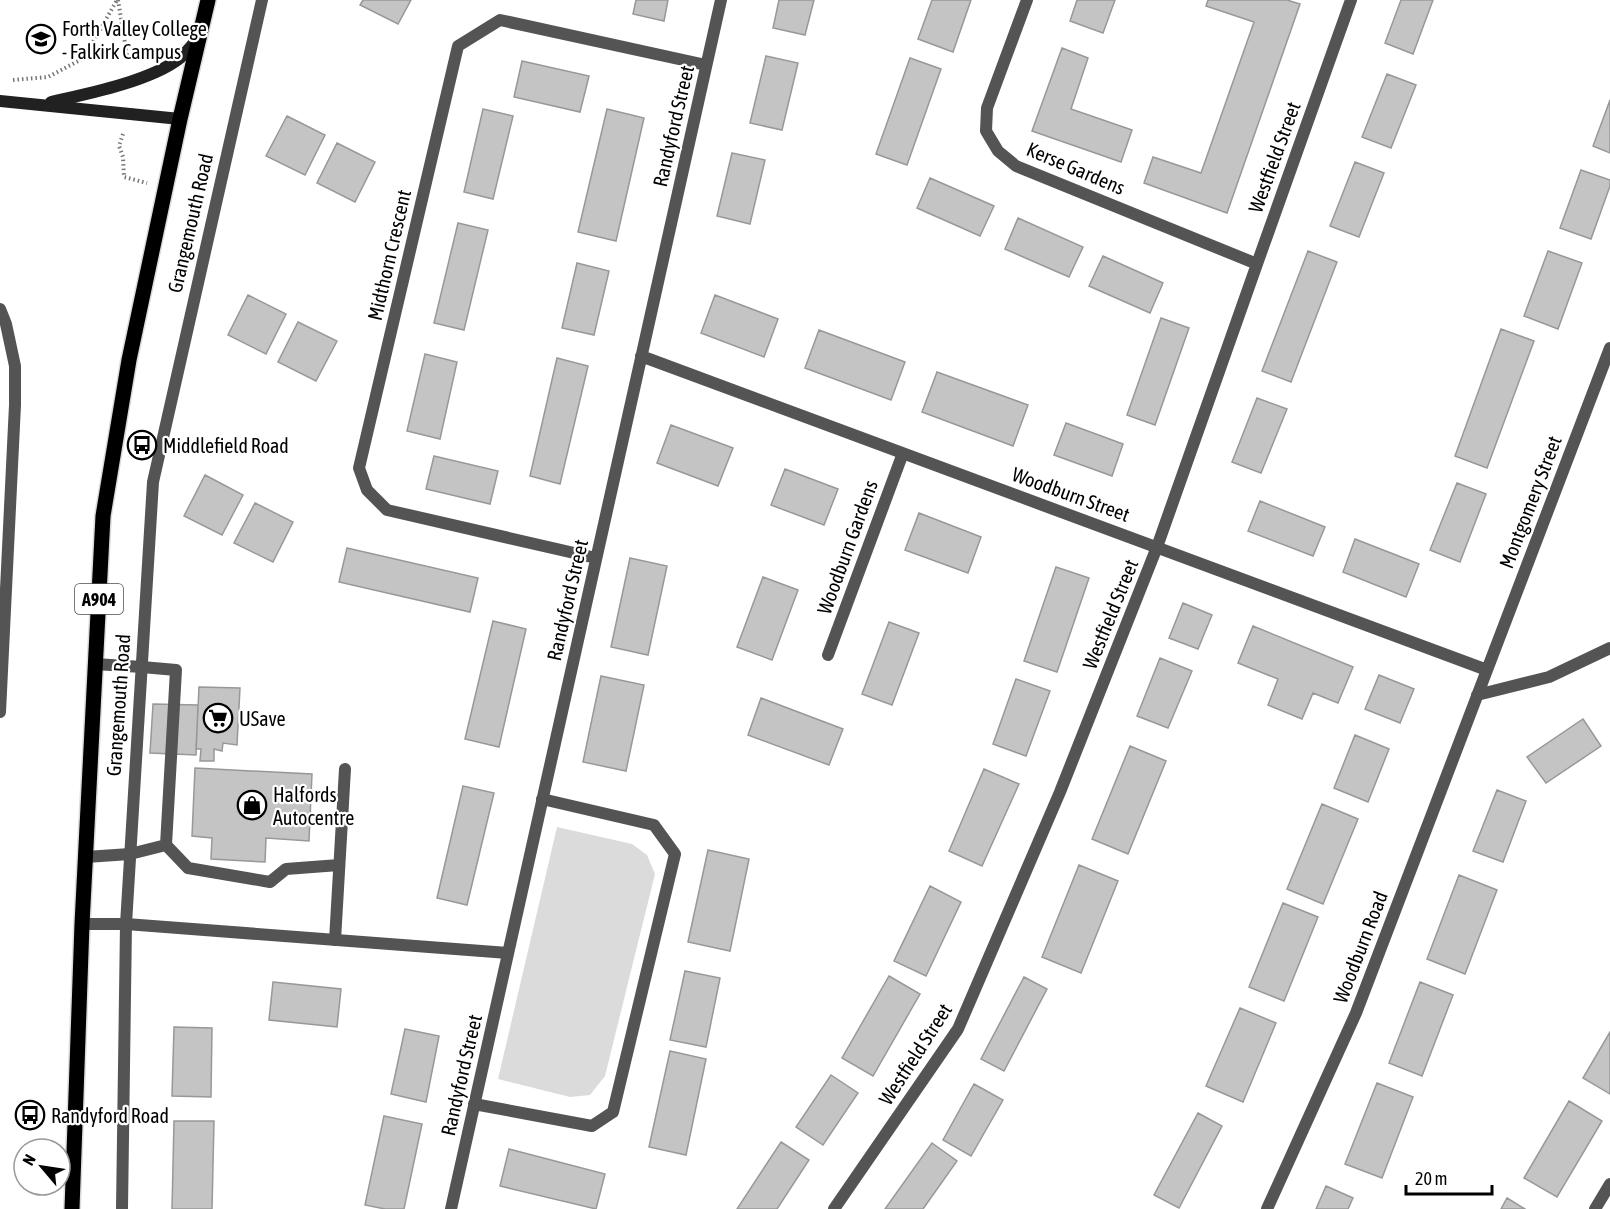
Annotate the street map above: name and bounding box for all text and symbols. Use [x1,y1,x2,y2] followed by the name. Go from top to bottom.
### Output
[62,17,207,63] place label: Forth Valley College - Falkirk Campus
[25,23,57,55] school or university icon: Forth Valley College - Falkirk Campus
[648,63,698,189] street label: Randyford Street
[1243,98,1305,216] street label: Westfield Street
[1023,137,1129,199] street label: Kerse Gardens
[163,151,217,295] street label: Grangemouth Road
[363,187,415,323] street label: Midthorn Crescent
[126,429,158,461] bus stop icon: Middlefield Road
[1494,432,1566,572] street label: Montgomery Street
[163,434,289,457] place label: Middlefield Road
[1009,462,1133,526] street label: Woodburn Street
[812,477,882,617] street label: Woodburn Gardens
[542,537,592,663] street label: Randyford Street
[1078,556,1143,672] street label: Westfield Street
[75,584,123,614] road number: A904
[102,633,134,777] street label: Grangemouth Road
[202,702,234,734] supermarket icon: USave
[239,707,286,730] place label: USave
[273,783,354,829] place label: Halfords Autocentre
[236,789,268,821] shop icon: Halfords Autocentre
[1328,888,1392,1006] street label: Woodburn Road
[874,999,956,1109] street label: Westfield Street
[436,1012,486,1138] street label: Randyford Street
[14,1099,46,1131] bus stop icon: Randyford Road
[51,1104,169,1127] place label: Randyford Road
[12,1137,72,1197] north arrow
[19,1151,39,1168] text: N
[1406,1158,1492,1196] scale bar
[1415,1168,1447,1189] text: 20 m

